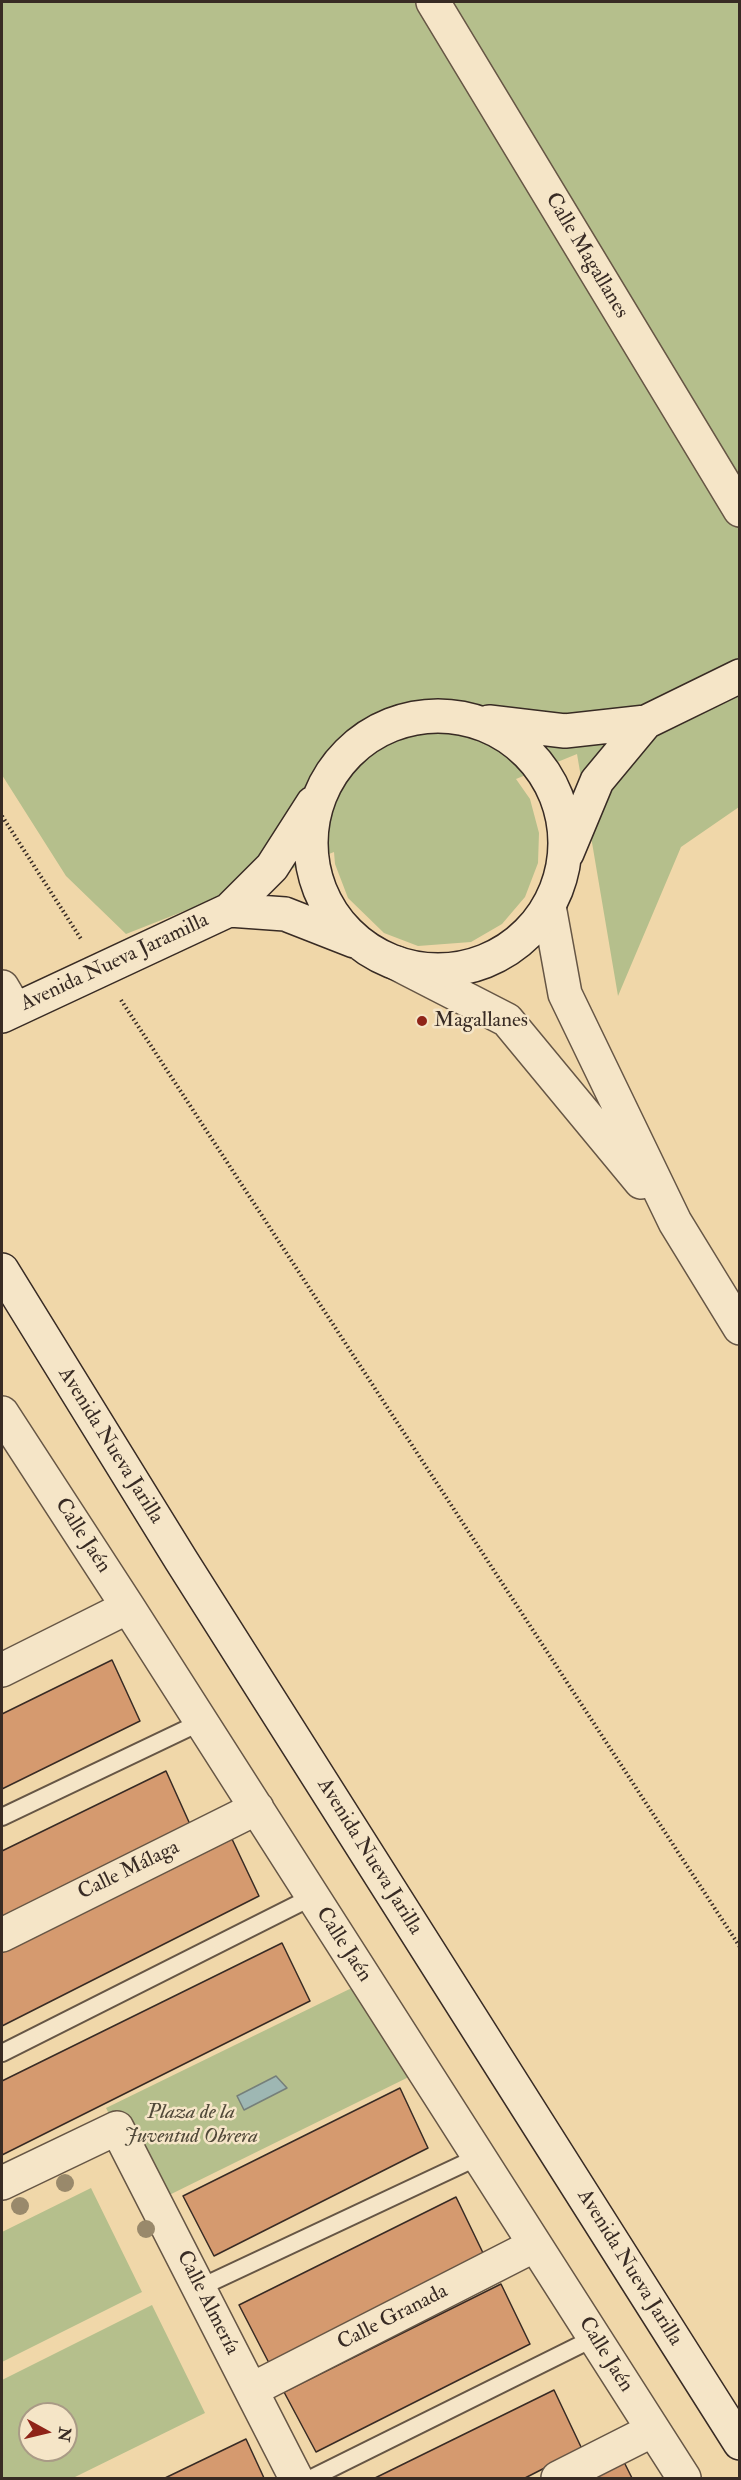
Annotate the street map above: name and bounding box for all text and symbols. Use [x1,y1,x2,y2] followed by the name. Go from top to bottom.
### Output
[539,189,633,323] street label: Calle Magallanes
[17,908,213,1018] street label: Avenida Nueva Jaramilla
[434,1008,528,1034] place label: Magallanes
[415,1014,429,1028] marker: Magallanes
[52,1363,168,1529] street label: Avenida Nueva Jarilla
[49,1494,115,1578] street label: Calle Jaén
[311,1774,427,1940] street label: Avenida Nueva Jarilla
[74,1836,184,1906] street label: Calle Málaga
[310,1903,376,1987] street label: Calle Jaén
[124,2100,258,2150] park label: Plaza de la Juventud Obrera
[571,2185,687,2351] street label: Avenida Nueva Jarilla
[170,2247,244,2359] street label: Calle Almería
[334,2279,452,2357] street label: Calle Granada
[572,2313,638,2397] street label: Calle Jaén
[18,2402,78,2462] north arrow
[53,2426,75,2443] text: N

